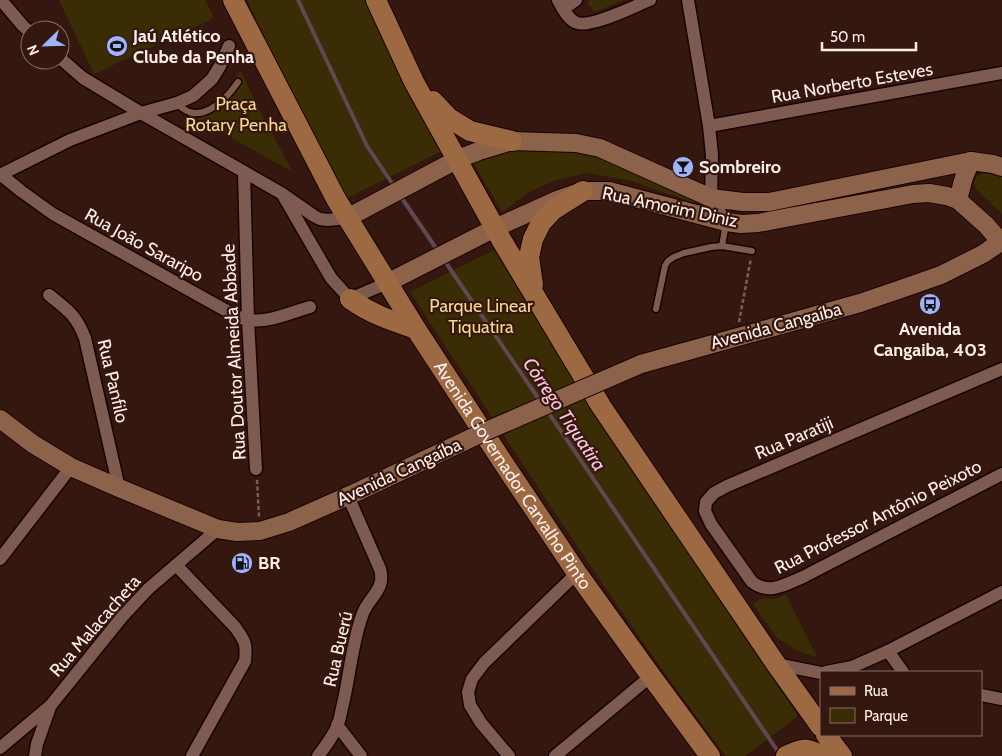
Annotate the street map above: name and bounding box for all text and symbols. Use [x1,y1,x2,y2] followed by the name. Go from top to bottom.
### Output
[20,20,70,70] north arrow
[822,20,916,52] scale bar
[132,25,254,68] place label: Jaú Atlético Clube da Penha
[830,28,865,46] text: 50 m
[105,34,129,58] sports icon: Jaú Atlético Clube da Penha
[23,42,43,58] text: N
[770,58,934,108] street label: Rua Norberto Esteves
[185,93,287,136] park label: Praça Rotary Penha
[671,155,695,179] bar icon: Sombreiro
[699,156,781,178] place label: Sombreiro
[600,182,740,232] street label: Rua Amorim Diniz
[81,203,207,287] street label: Rua João Sararipo
[217,243,251,461] street label: Rua Doutor Almeida Abbade
[918,292,942,316] bus stop icon: Avenida Cangaiba, 403
[429,295,533,338] park label: Parque Linear Tiquatira
[708,298,844,354] street label: Avenida Cangaíba
[873,318,987,361] place label: Avenida Cangaiba, 403
[93,337,133,425] street label: Rua Panfilo
[518,353,611,475] water label: Córrego Tiquatira
[429,357,596,594] street label: Avenida Governador Carvalho Pinto
[752,412,836,464] street label: Rua Paratiji
[333,433,465,510] street label: Avenida Cangaíba
[771,455,985,579] street label: Rua Professor Antônio Peixoto
[230,551,254,575] fuel station icon: BR
[258,552,281,574] place label: BR
[45,570,145,681] street label: Rua Malacacheta
[319,609,357,689] street label: Rua Buerú
[820,671,982,736] legend
[864,682,889,700] text: Rua
[864,707,908,725] text: Parque

